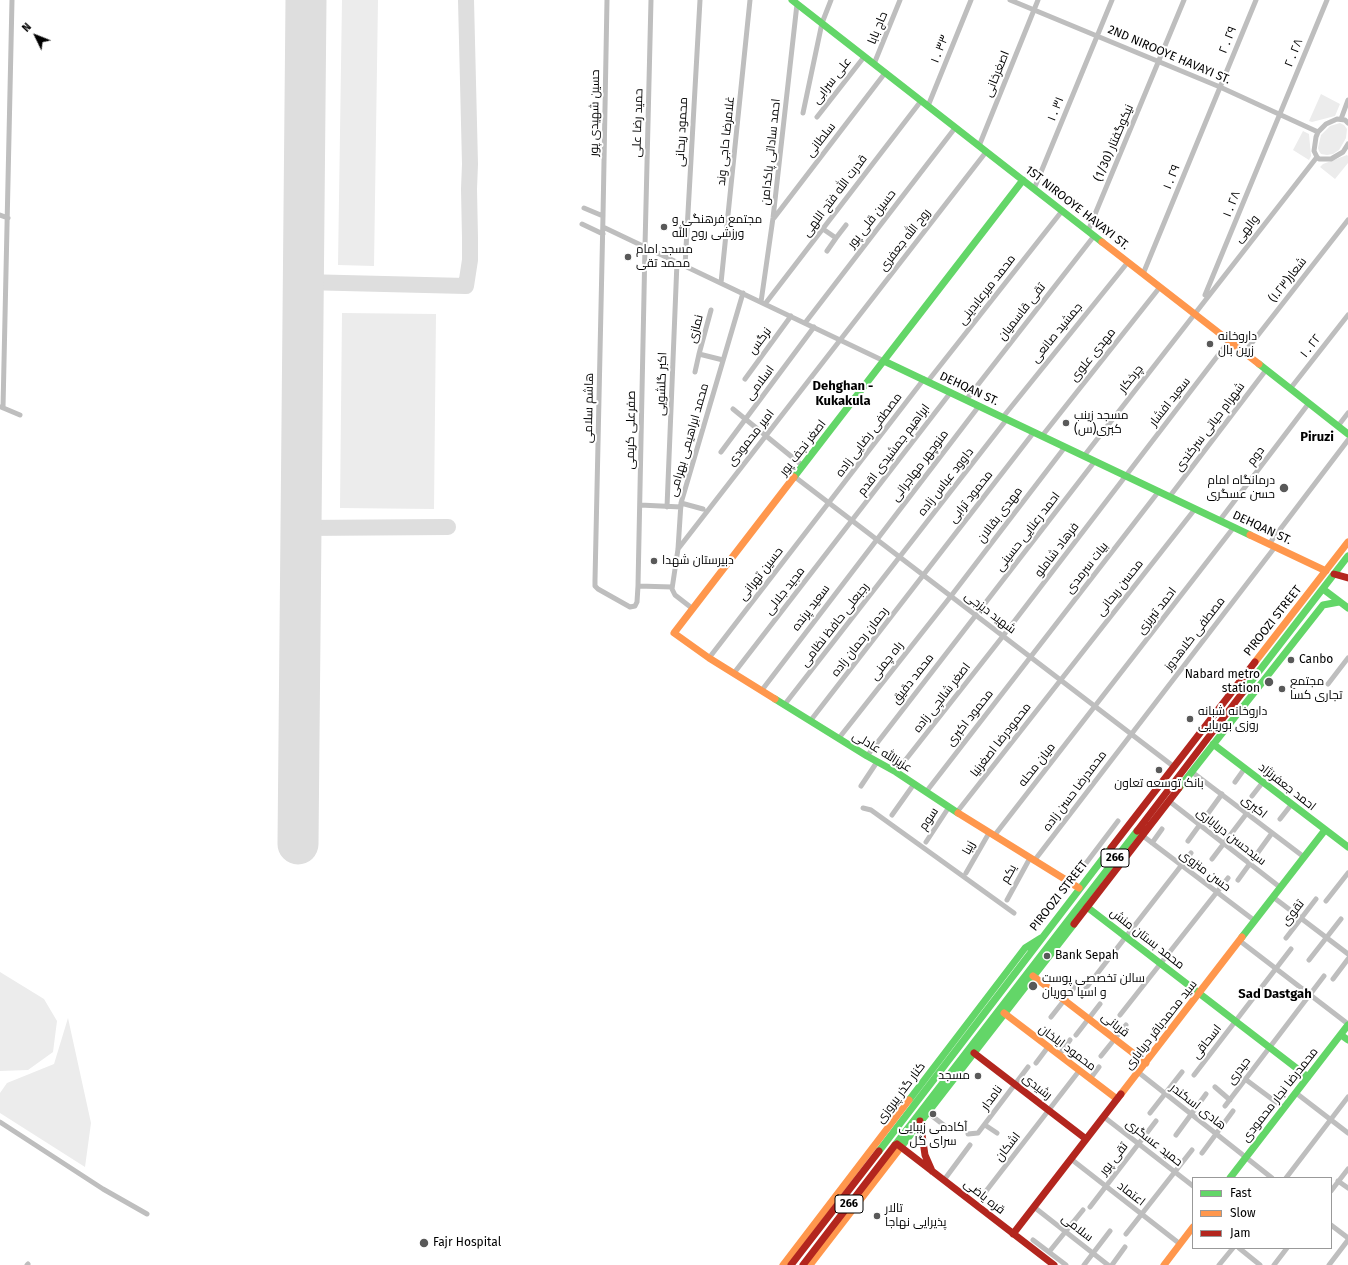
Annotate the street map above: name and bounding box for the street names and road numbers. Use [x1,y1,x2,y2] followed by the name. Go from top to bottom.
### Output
[865,10,891,46] street label: حاج بابا
[1105,23,1233,87] street label: 2ND NIROOYE HAVAYI ST.
[1216,24,1240,56] street label: ۲ . ۲۹
[928,33,952,65] street label: ۱ . ۳۳
[1282,37,1306,69] street label: ۲ . ۲۸
[981,49,1013,99] street label: اصغرخانی
[809,55,855,107] street label: علی سرابی
[587,69,603,157] street label: حسین شهیدی پور
[630,88,646,158] street label: حمید رضا علی
[1045,95,1067,123] street label: ۱ . ۳۱
[714,96,738,186] street label: غلامرضا حاجی وند
[673,97,691,167] street label: محمود ریحانی
[758,98,784,206] street label: احمد ساداتی پاکدامن
[1091,102,1137,184] street label: نیکوگفتار (1/30)
[803,120,839,160] street label: سلطانی
[800,152,870,240] street label: قدرت الله فتح اللهی
[1161,162,1183,192] street label: ۱ . ۲۹
[1022,163,1132,253] street label: 1ST NIROOYE HAVAYI ST.
[845,187,899,251] street label: حسین قلی پور
[1220,189,1244,219] street label: ۱ . ۲۸
[876,206,934,274] street label: روح الله جعفری
[1232,212,1262,246] street label: والهی
[955,252,1019,328] street label: محمد میرعابدینی
[1266,255,1310,305] street label: شعار(۱.۲۳)
[995,281,1049,343] street label: تقی قاسمیان
[1028,300,1086,366] street label: جمشید صانعی
[685,313,707,345] street label: نمازی
[745,325,775,357] street label: نرگس
[1067,325,1119,385] street label: مهدی علوی
[1297,331,1325,361] street label: ۱ . ۲۲
[654,352,670,416] street label: اکبر گلشویی
[1116,362,1146,396] street label: چرخکار
[742,363,778,403] street label: اسلامی
[937,369,1001,409] street label: DEHQAN ST.
[581,373,597,443] street label: هاشم سلامی
[1146,375,1194,429] street label: سعید افشار
[1172,380,1248,474] street label: شهرام حیاتی سرکندی
[666,382,712,498] street label: محمد ابراهیمی بهرامی
[833,390,905,480] street label: مصطفی رضایی زاده
[623,391,639,469] street label: صفرعلی کریمی
[855,401,933,499] street label: ابراهیم جمشیدی اقدم
[724,407,778,469] street label: امیر محمودی
[777,417,829,479] street label: اصغر نجف پور
[888,427,952,505] street label: منوچهر مهاجرانی
[1244,444,1268,468] street label: دوم
[915,445,977,519] street label: داوود عباس زاده
[946,468,996,526] street label: محمود ترابی
[974,484,1026,546] street label: مهدی بقالان
[993,490,1063,574] street label: احمد رعنایی حسینی
[1230,508,1294,548] street label: DEHQAN ST.
[1032,520,1082,580] street label: فرهاد شاملو
[1063,539,1111,597] street label: بیات سرمدی
[736,544,786,604] street label: حسین تهرانی
[1094,557,1146,619] street label: محسن ریحانی
[762,564,808,618] street label: مجید جلالی
[798,580,872,670] street label: رجبعلی حافظ نظامی
[789,582,833,634] street label: سعید پرنده
[1241,583,1305,659] street label: PIROOZI STREET
[1134,585,1180,637] street label: احمد تبریزی
[961,589,1019,637] street label: شهید دیزجی
[1162,594,1228,674] street label: مصطفی کلاهدوز
[828,604,892,680] street label: رحمان رحمان زاده
[867,639,907,683] street label: راه چمنی
[889,651,937,707] street label: محمد دقیق
[910,660,974,736] street label: اصغر شالچی زاده
[944,687,996,749] street label: محمود اکبری
[968,700,1034,780] street label: محمودرضا اصغرنیا
[850,729,914,775] street label: عزیزالله عادلی
[1015,740,1059,790] street label: میان محله
[1040,748,1110,834] street label: محمدرضا حسن زاده
[1255,760,1319,814] street label: احمد جعفرنژاد
[1238,793,1270,821] street label: اکبری
[916,805,942,833] street label: سوم
[1193,805,1269,869] street label: سیدحسن دریاباری
[959,839,979,857] street label: زیبا
[1177,847,1233,895] street label: حسن منزوی
[1101,849,1129,867] road number: 266
[1027,858,1091,934] street label: PIROOZI STREET
[998,862,1020,886] street label: یکم
[1279,897,1307,929] street label: تقوی
[1107,905,1187,973] street label: محمد بستان منش
[1122,977,1200,1073] street label: سید محمدباقر دریاباری
[1098,1010,1132,1040] street label: قربانی
[1036,1022,1098,1074] street label: محمود ایلخان
[1189,1022,1225,1062] street label: اسحاقی
[1239,1045,1321,1145] street label: محمدرضا نجار محمودی
[1224,1054,1254,1088] street label: حیدری
[873,1060,929,1126] street label: کنار گذر پیروزی
[1019,1071,1055,1103] street label: رشیدی
[1167,1081,1229,1133] street label: هادی اسکندر
[978,1083,1006,1113] street label: نامدار
[1123,1116,1185,1170] street label: حمید عسگری
[992,1130,1024,1164] street label: اشکان
[1097,1140,1131,1178] street label: تقی پور
[961,1176,1007,1218] street label: قره یاضی
[1114,1179,1148,1209] street label: اعتماد
[835,1195,863,1213] road number: 266
[1058,1211,1096,1245] street label: سلامی

